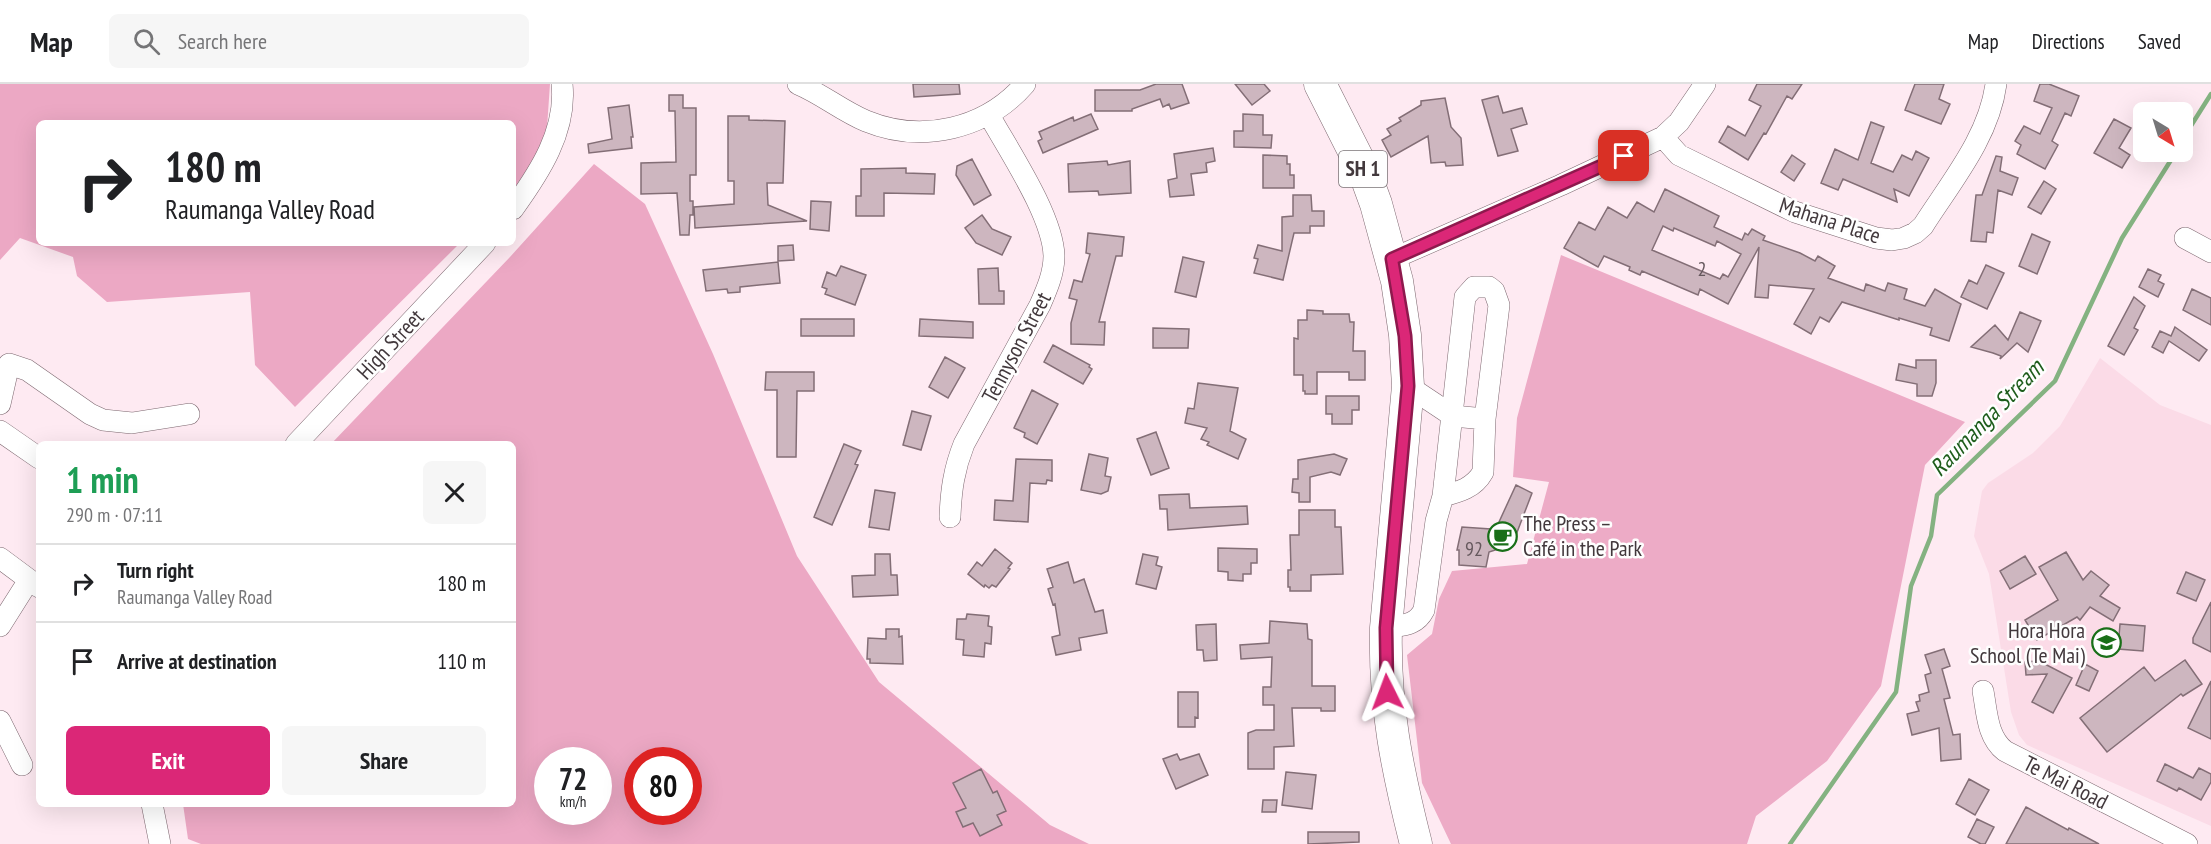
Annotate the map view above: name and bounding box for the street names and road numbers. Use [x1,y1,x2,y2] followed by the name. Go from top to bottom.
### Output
[1339,151,1387,187] road number: SH 1
[1776,190,1884,250] street label: Mahana Place
[975,287,1057,407] street label: Tennyson Street
[350,303,430,385] street label: High Street
[2019,749,2113,815] street label: Te Mai Road

